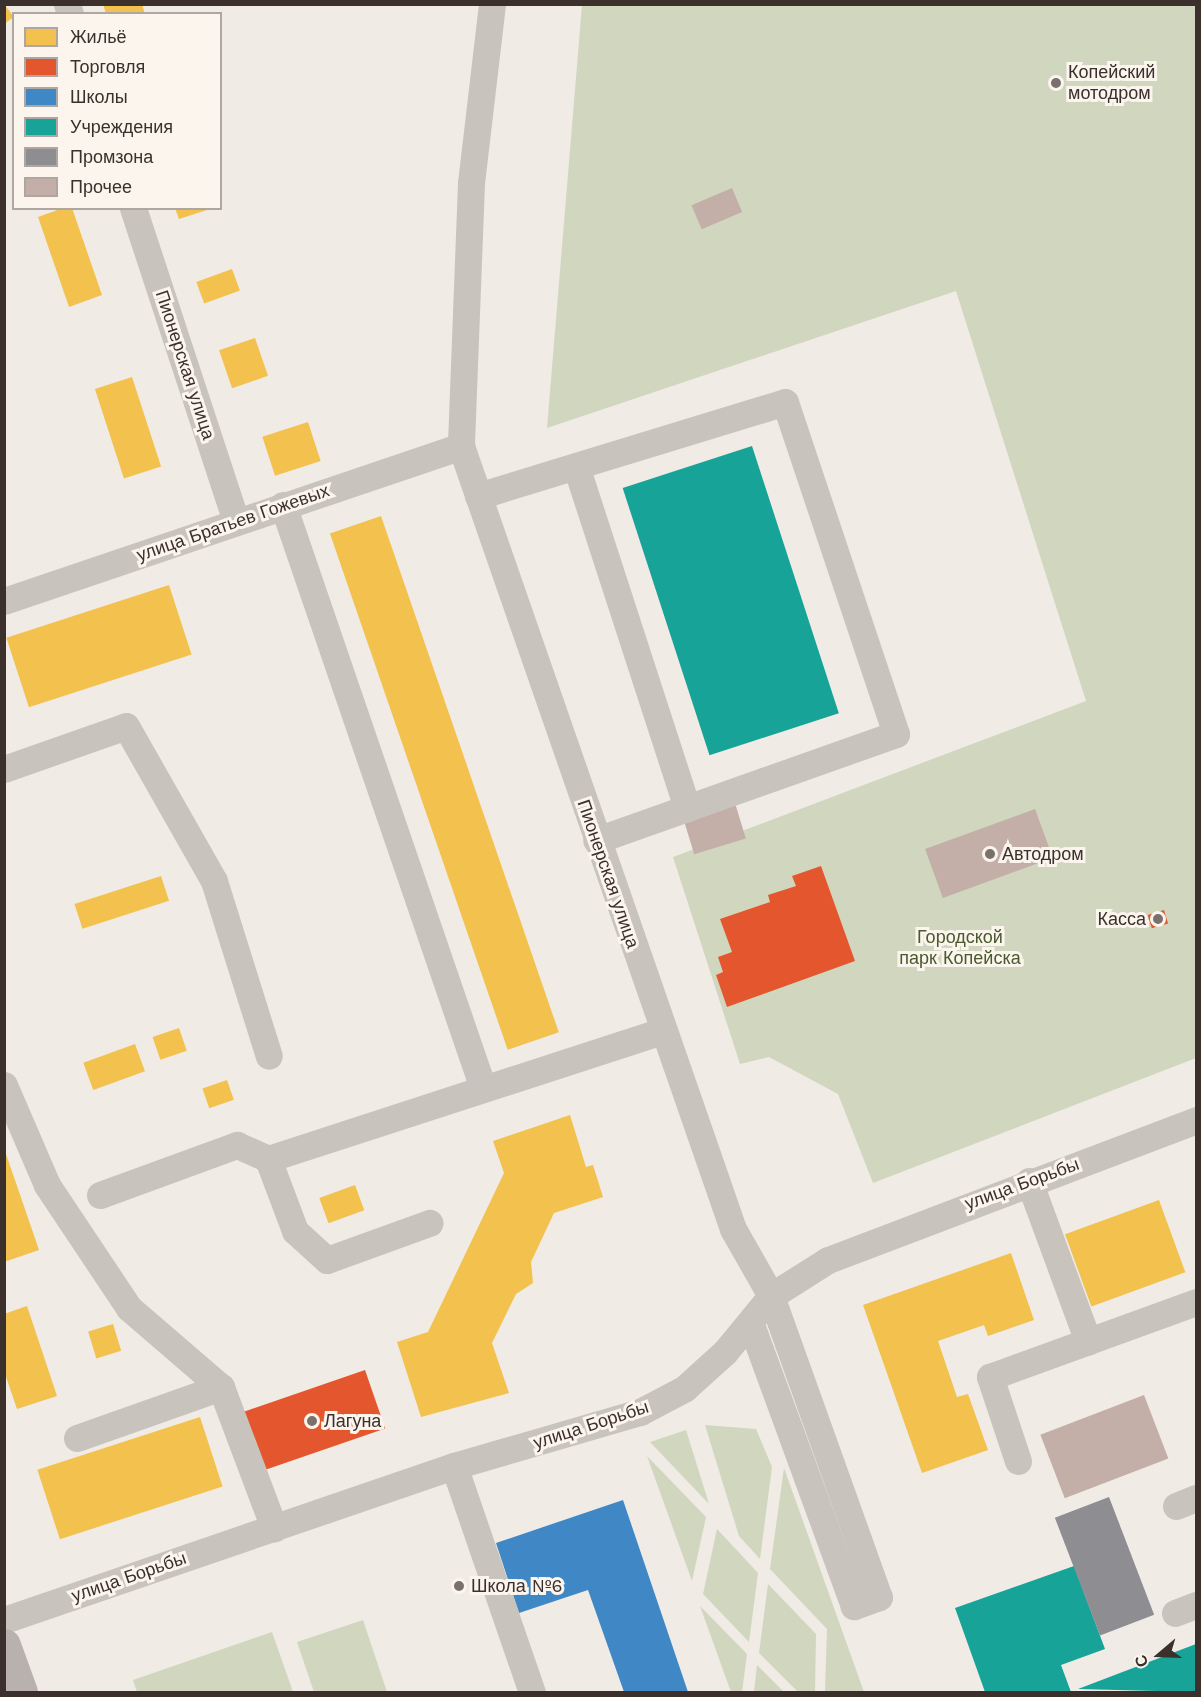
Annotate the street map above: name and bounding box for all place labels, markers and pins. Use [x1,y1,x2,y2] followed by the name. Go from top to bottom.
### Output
[1068,62,1155,104] place label: Копейский мотодром
[1049,76,1063,90] marker: Копейский мотодром
[1002,843,1084,865] place label: Автодром
[983,847,997,861] marker: Автодром
[1097,908,1146,930] place label: Касса
[1151,912,1165,926] marker: Касса
[324,1410,381,1432] place label: Лагуна
[305,1414,319,1428] marker: Лагуна
[471,1575,562,1597] place label: Школа №6
[452,1579,466,1593] marker: Школа №6

